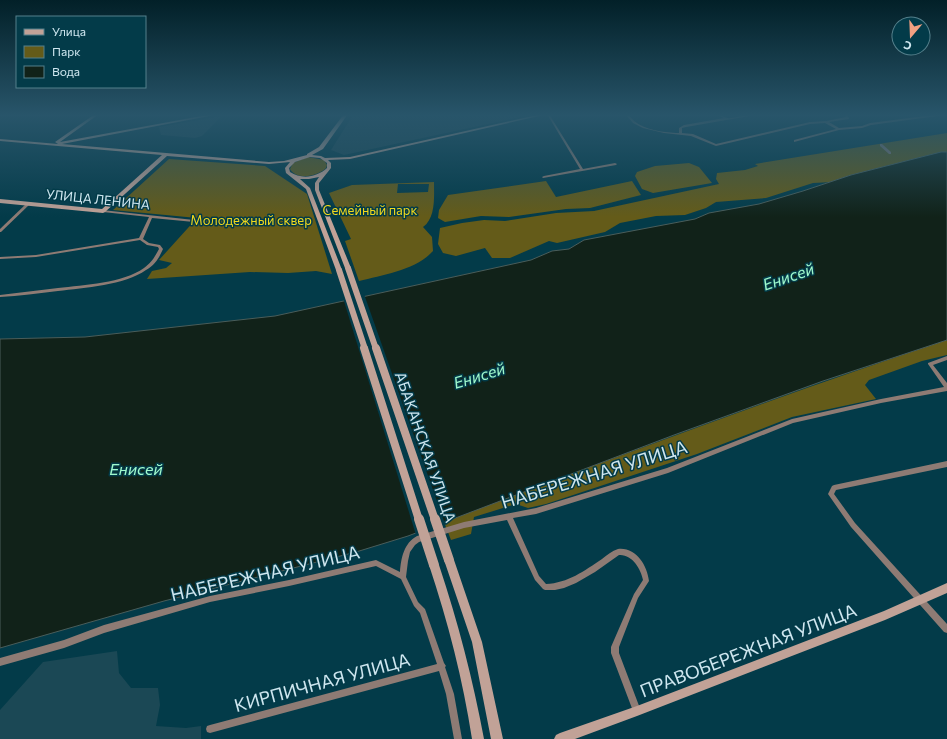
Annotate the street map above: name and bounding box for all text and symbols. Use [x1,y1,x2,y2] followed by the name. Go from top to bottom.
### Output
[16,16,146,88] legend
[891,16,931,56] north arrow
[52,24,86,38] text: Улица
[901,38,913,53] text: С
[52,44,81,58] text: Парк
[52,64,80,78] text: Вода
[45,186,151,212] street label: УЛИЦА ЛЕНИНА
[323,202,417,218] park label: Семейный парк
[190,212,312,228] park label: Молодежный сквер
[760,258,816,294] water label: Енисей
[451,358,507,392] water label: Енисей
[392,369,460,525] street label: АБАКАНСКАЯ УЛИЦА
[498,435,690,513] street label: НАБЕРЕЖНАЯ УЛИЦА
[109,459,163,478] water label: Енисей
[168,541,362,605] street label: НАБЕРЕЖНАЯ УЛИЦА
[637,598,859,702] street label: ПРАВОБЕРЕЖНАЯ УЛИЦА
[232,648,412,716] street label: КИРПИЧНАЯ УЛИЦА

